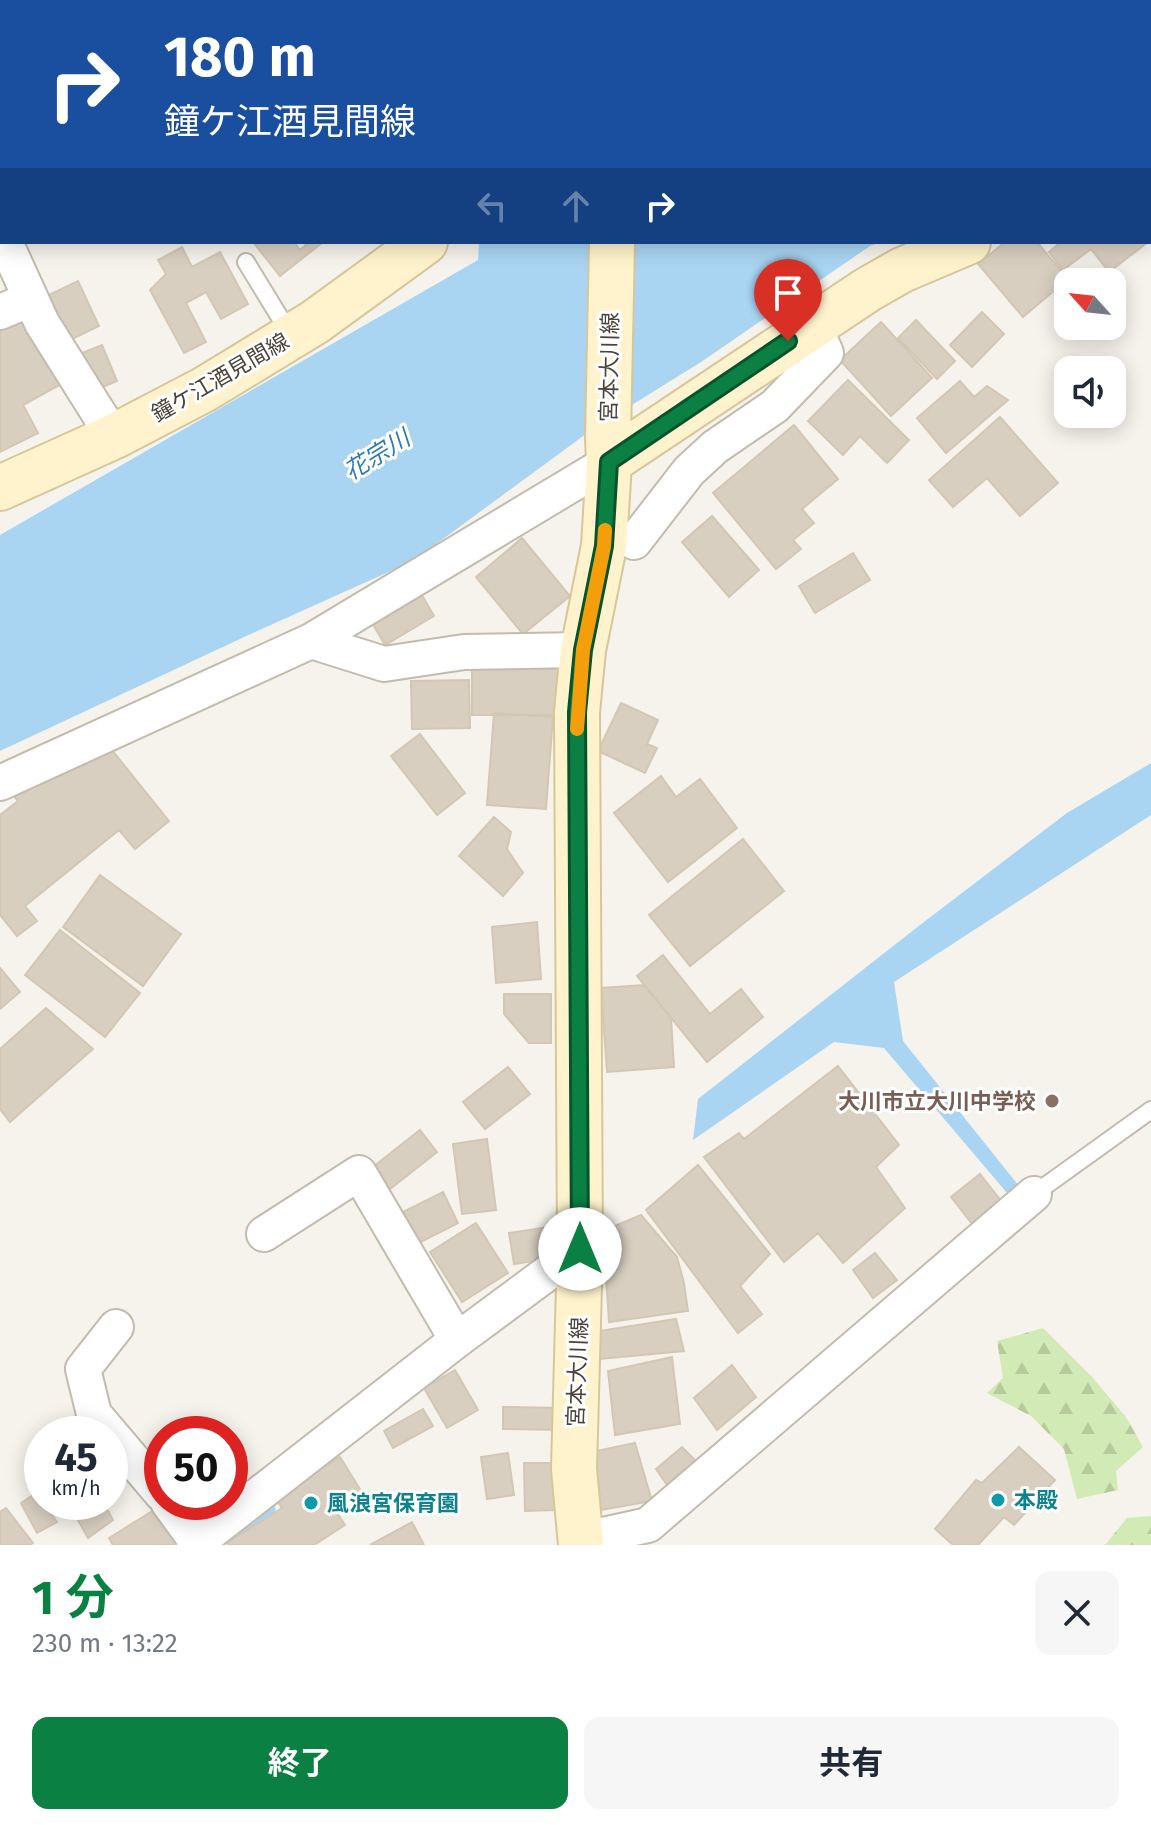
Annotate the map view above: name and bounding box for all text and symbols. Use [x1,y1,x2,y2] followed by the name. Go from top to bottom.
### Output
[164,24,316,91] text: 180 m
[32,32,136,136] icon: right
[164,100,416,144] text: 鐘ケ江酒見間線
[470,184,514,228] icon: left
[554,184,598,228] icon: ahead
[638,184,682,228] icon: right
[754,259,822,341] pin
[1054,268,1126,340] north arrow
[1054,268,1126,428] map controls
[766,271,810,315] icon: arrive
[595,312,624,422] street label: 宮本大川線
[147,327,294,428] street label: 鐘ケ江酒見間線
[1054,356,1126,428] button: sound
[339,422,417,486] water label: 花宗川
[838,1088,1036,1115] place label: 大川市立大川中学校
[1043,1092,1061,1110] marker: 大川市立大川中学校
[538,1207,622,1291] position arrow
[562,1317,593,1427] street label: 宮本大川線
[144,1416,248,1520] speed limit sign: 50
[54,1434,98,1482] text: 45
[51,1476,101,1500] text: km/h
[1014,1487,1058,1514] place label: 本殿
[327,1490,459,1517] place label: 風浪宮保育園
[989,1491,1007,1509] marker: 本殿
[302,1494,320,1512] marker: 風浪宮保育園
[32,1569,114,1627] text: 1 分
[1035,1571,1119,1655] button: close
[32,1628,178,1659] text: 230 m · 13:22
[32,1717,568,1809] button: 終了
[584,1717,1119,1809] button: 共有

